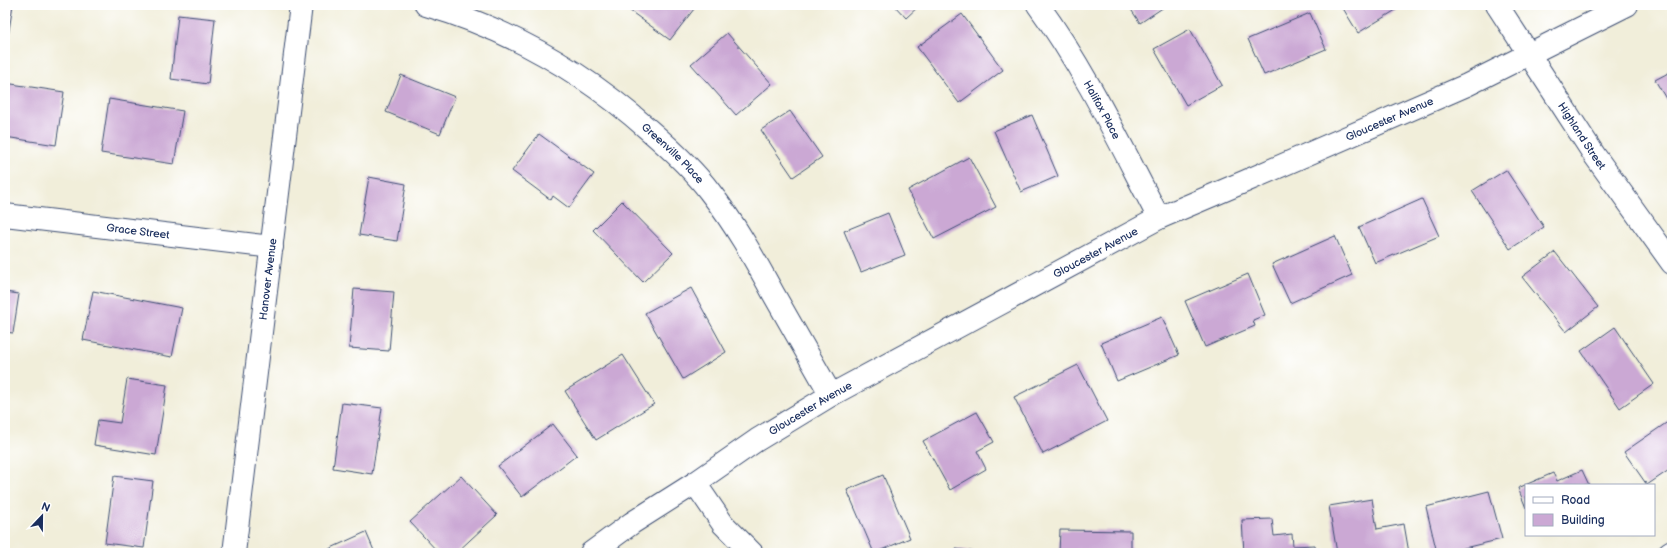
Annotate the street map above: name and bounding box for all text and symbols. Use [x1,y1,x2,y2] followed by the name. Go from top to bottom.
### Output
[1081,78,1123,142] street label: Halifax Place
[1344,94,1436,144] street label: Gloucester Avenue
[1555,100,1609,172] street label: Highland Street
[639,121,707,187] street label: Greenville Place
[106,221,171,242] street label: Grace Street
[1051,224,1141,281] street label: Gloucester Avenue
[257,237,279,321] street label: Hanover Avenue
[767,379,855,438] street label: Gloucester Avenue
[1525,484,1655,536] legend
[1561,493,1590,508] text: Road
[22,496,62,536] north arrow
[39,500,52,515] text: N
[1561,513,1605,528] text: Building

